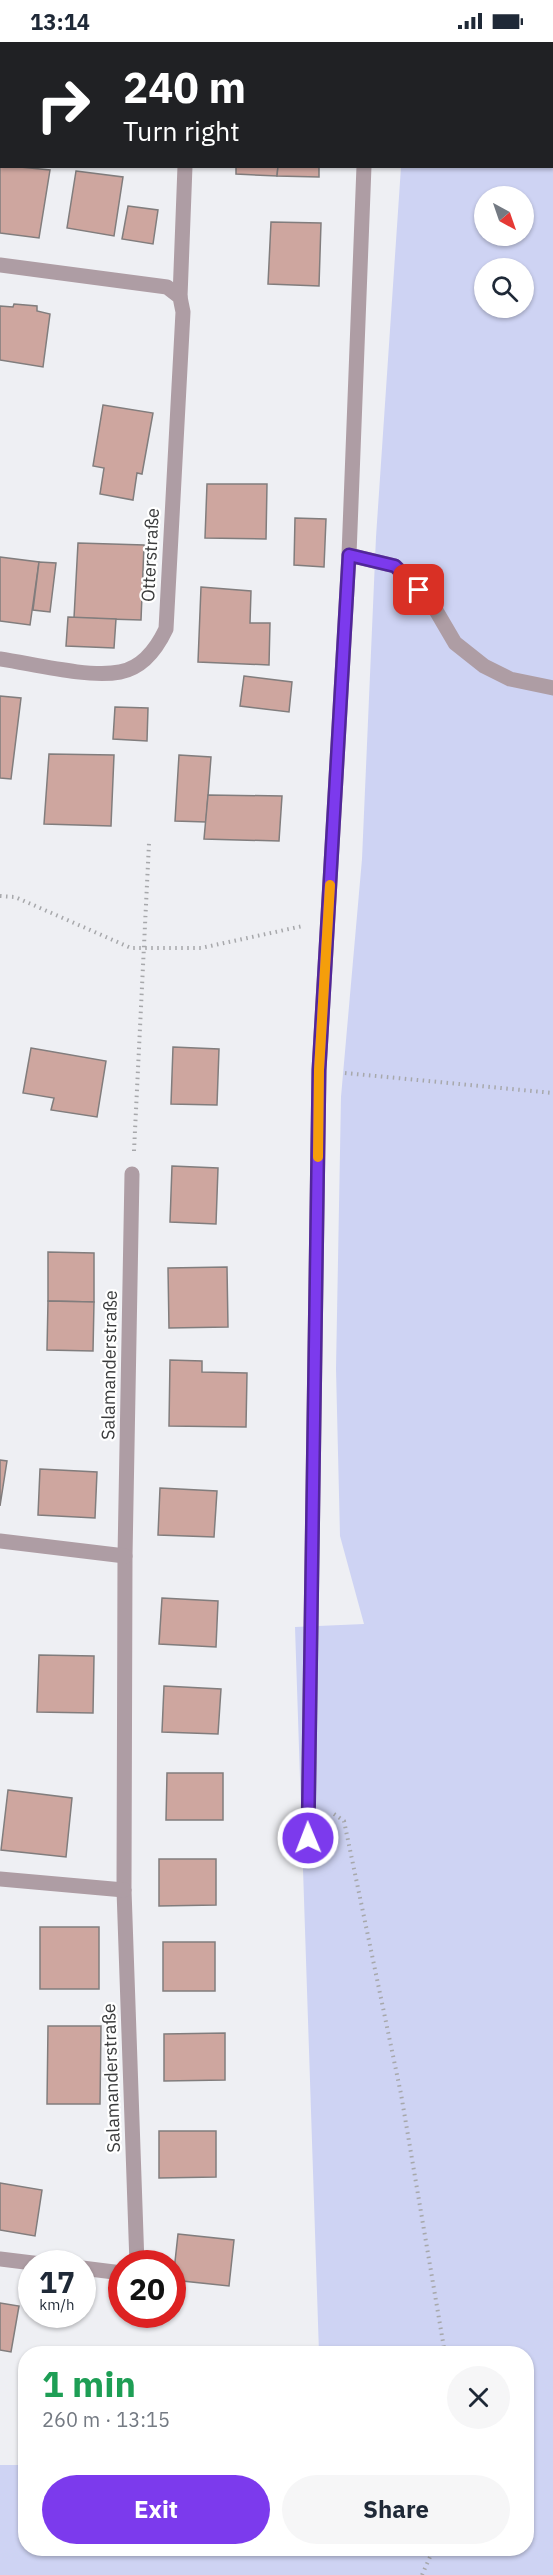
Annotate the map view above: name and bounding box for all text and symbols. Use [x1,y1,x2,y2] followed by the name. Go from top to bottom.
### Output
[30,7,90,36] text: 13:14
[123,60,246,115] text: 240 m
[24,66,102,144] icon: right
[123,113,240,148] text: Turn right
[474,186,534,246] north arrow
[474,186,534,318] map controls
[474,258,534,318] button: search
[136,507,164,603] street label: Otterstraße
[393,564,444,615] pin
[402,573,435,606] icon: arrive
[96,1290,122,1440] street label: Salamanderstraße
[276,1806,340,1870] position arrow
[97,2003,125,2153] street label: Salamanderstraße
[108,2250,186,2328] speed limit sign: 20
[39,2262,75,2301] text: 17
[39,2295,75,2314] text: km/h
[42,2360,136,2407] text: 1 min
[447,2366,510,2429] button: close
[42,2406,170,2433] text: 260 m · 13:15
[42,2475,270,2544] button: Exit
[282,2475,510,2544] button: Share

